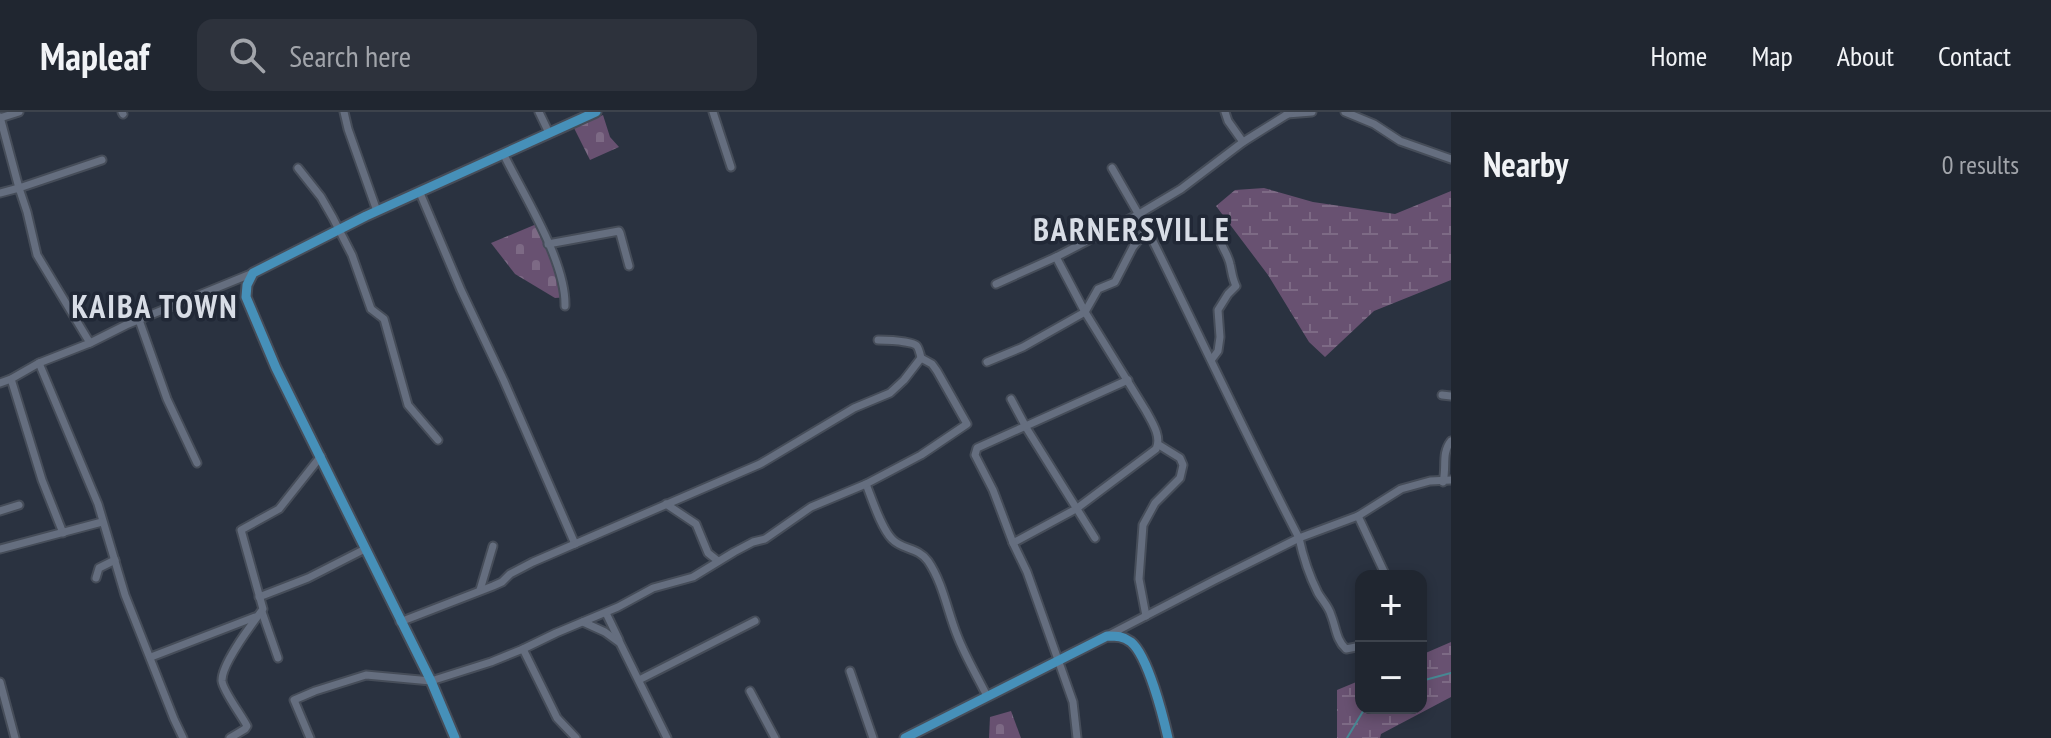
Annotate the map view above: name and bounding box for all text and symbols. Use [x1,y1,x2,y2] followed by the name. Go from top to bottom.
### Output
[197,19,757,91] search box
[40,31,149,80] text: Mapleaf
[225,33,269,77] icon: search
[289,36,411,75] text: Search here
[1651,37,1707,74] text: Home
[1751,37,1793,74] text: Map
[1837,37,1894,74] text: About
[1938,37,2011,74] text: Contact
[1483,142,1568,186] text: Nearby
[1942,148,2019,181] text: 0 results
[1033,208,1231,250] district label: BARNERSVILLE
[71,285,239,327] district label: KAIBA TOWN
[1355,570,1427,714] map controls
[1355,570,1427,642] button: +
[1355,642,1427,714] button: −

